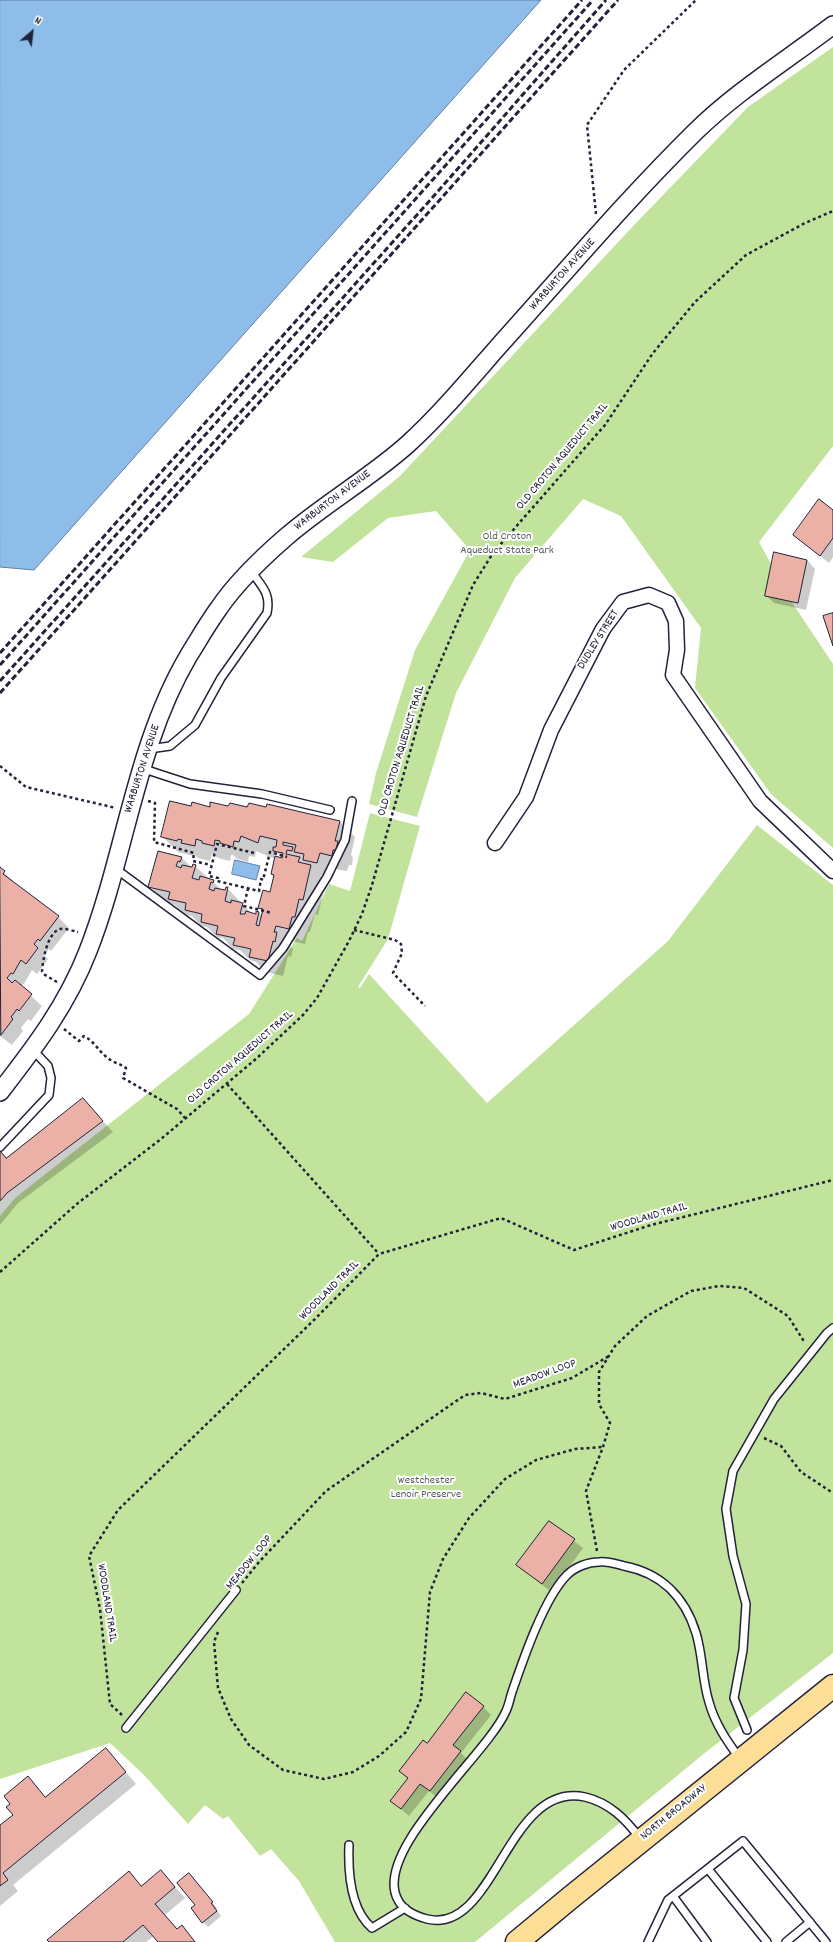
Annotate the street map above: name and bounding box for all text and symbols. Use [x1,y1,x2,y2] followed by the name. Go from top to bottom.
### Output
[12,12,52,52] north arrow
[31,13,44,30] text: N
[527,236,599,314] street label: WARBURTON AVENUE
[514,400,612,514] street label: OLD CROTON AQUEDUCT TRAIL
[292,468,374,534] street label: WARBURTON AVENUE
[460,530,554,558] park label: Old Croton Aqueduct State Park
[575,608,623,672] street label: DUDLEY STREET
[375,684,429,818] street label: OLD CROTON AQUEDUCT TRAIL
[122,723,164,815] street label: WARBURTON AVENUE
[185,1008,297,1108] street label: OLD CROTON AQUEDUCT TRAIL
[609,1200,689,1236] street label: WOODLAND TRAIL
[297,1258,363,1324] street label: WOODLAND TRAIL
[512,1357,578,1393] street label: MEADOW LOOP
[391,1474,461,1502] park label: Westchester Lenoir Preserve
[224,1533,276,1593] street label: MEADOW LOOP
[93,1563,119,1643] street label: WOODLAND TRAIL
[638,1782,710,1844] street label: NORTH BROADWAY

